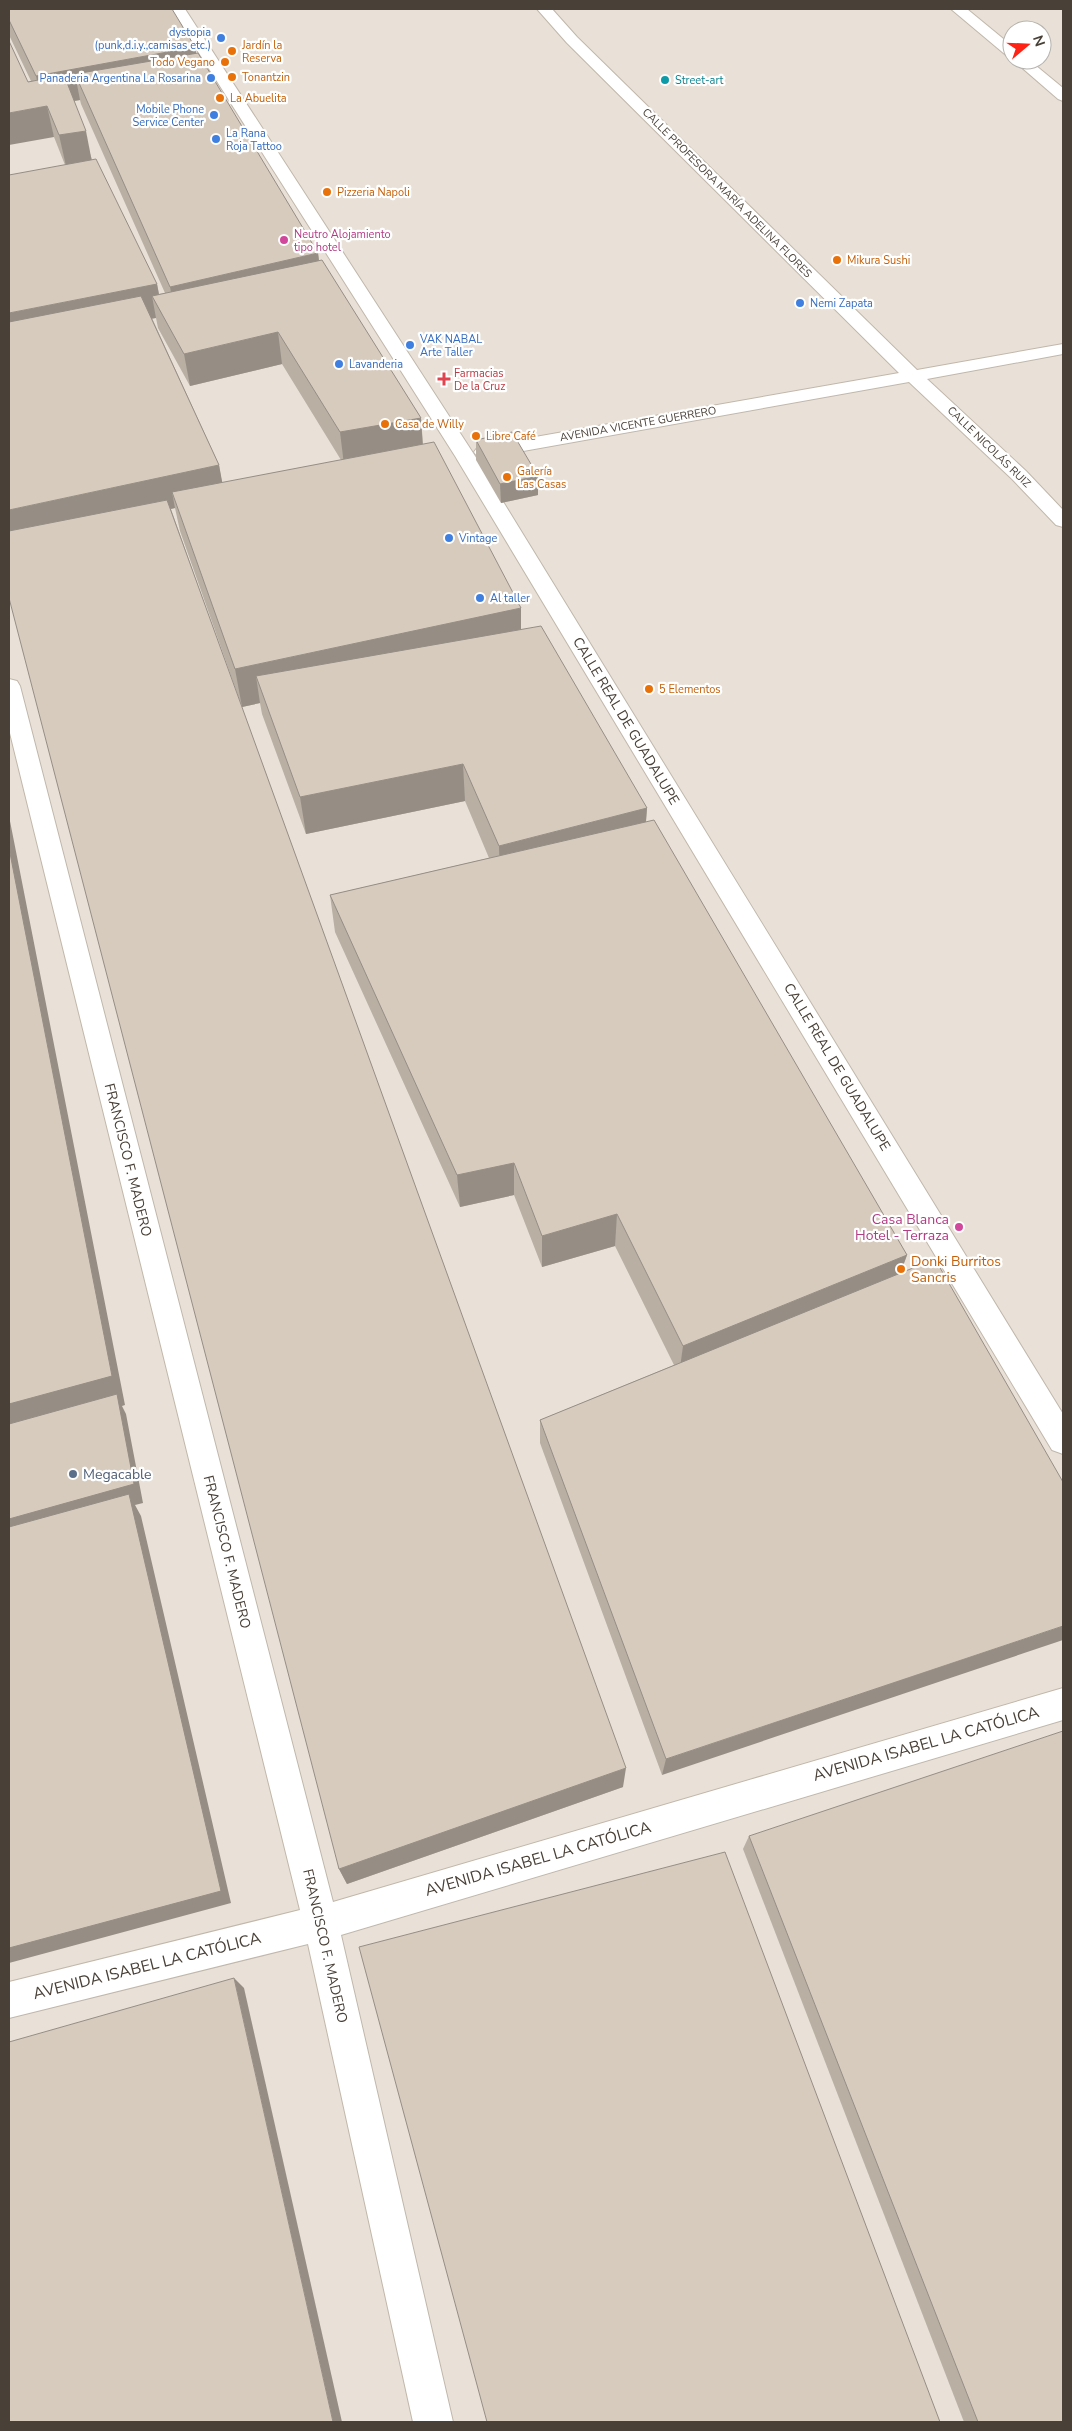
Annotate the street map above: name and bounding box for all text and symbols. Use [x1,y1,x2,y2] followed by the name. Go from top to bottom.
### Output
[1002,20,1052,70] north arrow
[95,25,211,53] place label: dystopia (punk,d.i.y.,camisas etc.)
[215,32,227,44] marker: dystopia (punk,d.i.y.,camisas etc.)
[1028,33,1050,49] text: N
[241,38,283,66] place label: Jardín la Reserva
[226,45,238,57] marker: Jardín la Reserva
[150,55,215,70] place label: Todo Vegano
[219,56,231,68] marker: Todo Vegano
[242,70,290,85] place label: Tonantzin
[40,71,201,86] place label: Panaderia Argentina La Rosarina
[226,71,238,83] marker: Tonantzin
[205,72,217,84] marker: Panaderia Argentina La Rosarina
[675,73,724,88] place label: Street-art
[659,74,671,86] marker: Street-art
[230,91,287,106] place label: La Abuelita
[214,92,226,104] marker: La Abuelita
[133,102,204,130] place label: Mobile Phone Service Center
[639,104,816,281] street label: CALLE PROFESORA MARÍA ADELINA FLORES
[208,109,220,121] marker: Mobile Phone Service Center
[226,126,282,154] place label: La Rana Roja Tattoo
[210,133,222,145] marker: La Rana Roja Tattoo
[337,185,410,200] place label: Pizzeria Napoli
[321,186,333,198] marker: Pizzeria Napoli
[294,227,391,255] place label: Neutro Alojamiento tipo hotel
[278,234,290,246] marker: Neutro Alojamiento tipo hotel
[847,253,910,268] place label: Mikura Sushi
[831,254,843,266] marker: Mikura Sushi
[810,296,873,311] place label: Nemi Zapata
[794,297,806,309] marker: Nemi Zapata
[419,332,482,360] place label: VAK NABAL Arte Taller
[404,339,416,351] marker: VAK NABAL Arte Taller
[349,357,403,372] place label: Lavanderia
[333,358,345,370] marker: Lavanderia
[454,366,505,394] place label: Farmacias De la Cruz
[438,373,450,385] marker: Farmacias De la Cruz
[944,402,1035,491] street label: CALLE NICOLÁS RUIZ
[559,403,717,445] street label: AVENIDA VICENTE GUERRERO
[395,417,464,432] place label: Casa de Willy
[379,418,391,430] marker: Casa de Willy
[486,429,536,444] place label: Libre Café
[470,430,482,442] marker: Libre Café
[517,464,566,492] place label: Galería Las Casas
[501,471,513,483] marker: Galería Las Casas
[458,531,498,546] place label: Vintage
[443,532,455,544] marker: Vintage
[490,591,530,606] place label: Al taller
[474,592,486,604] marker: Al taller
[568,634,684,808] street label: CALLE REAL DE GUADALUPE
[659,682,721,697] place label: 5 Elementos
[643,683,655,695] marker: 5 Elementos
[779,980,895,1154] street label: CALLE REAL DE GUADALUPE
[100,1081,156,1239] street label: FRANCISCO F. MADERO
[855,1210,949,1245] place label: Casa Blanca Hotel - Terraza
[953,1221,965,1233] marker: Casa Blanca Hotel - Terraza
[911,1252,1001,1287] place label: Donki Burritos Sancris
[895,1263,907,1275] marker: Donki Burritos Sancris
[83,1465,152,1484] place label: Megacable
[67,1468,79,1480] marker: Megacable
[199,1473,255,1631] street label: FRANCISCO F. MADERO
[810,1701,1042,1787] street label: AVENIDA ISABEL LA CATÓLICA
[422,1816,654,1902] street label: AVENIDA ISABEL LA CATÓLICA
[298,1867,352,2025] street label: FRANCISCO F. MADERO
[31,1927,264,2005] street label: AVENIDA ISABEL LA CATÓLICA

